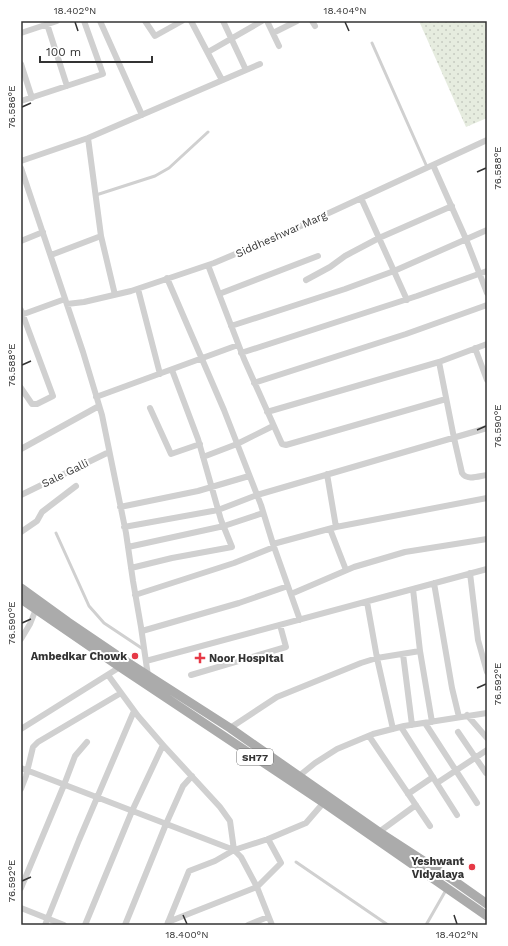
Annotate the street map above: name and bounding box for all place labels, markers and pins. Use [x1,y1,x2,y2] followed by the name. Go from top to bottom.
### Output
[31,650,127,663] place label: Ambedkar Chowk
[130,651,140,661] marker: Ambedkar Chowk
[194,652,206,664] marker: Noor Hospital
[209,652,284,665] place label: Noor Hospital
[411,855,465,881] place label: Yeshwant Vidyalaya
[467,862,477,872] marker: Yeshwant Vidyalaya

